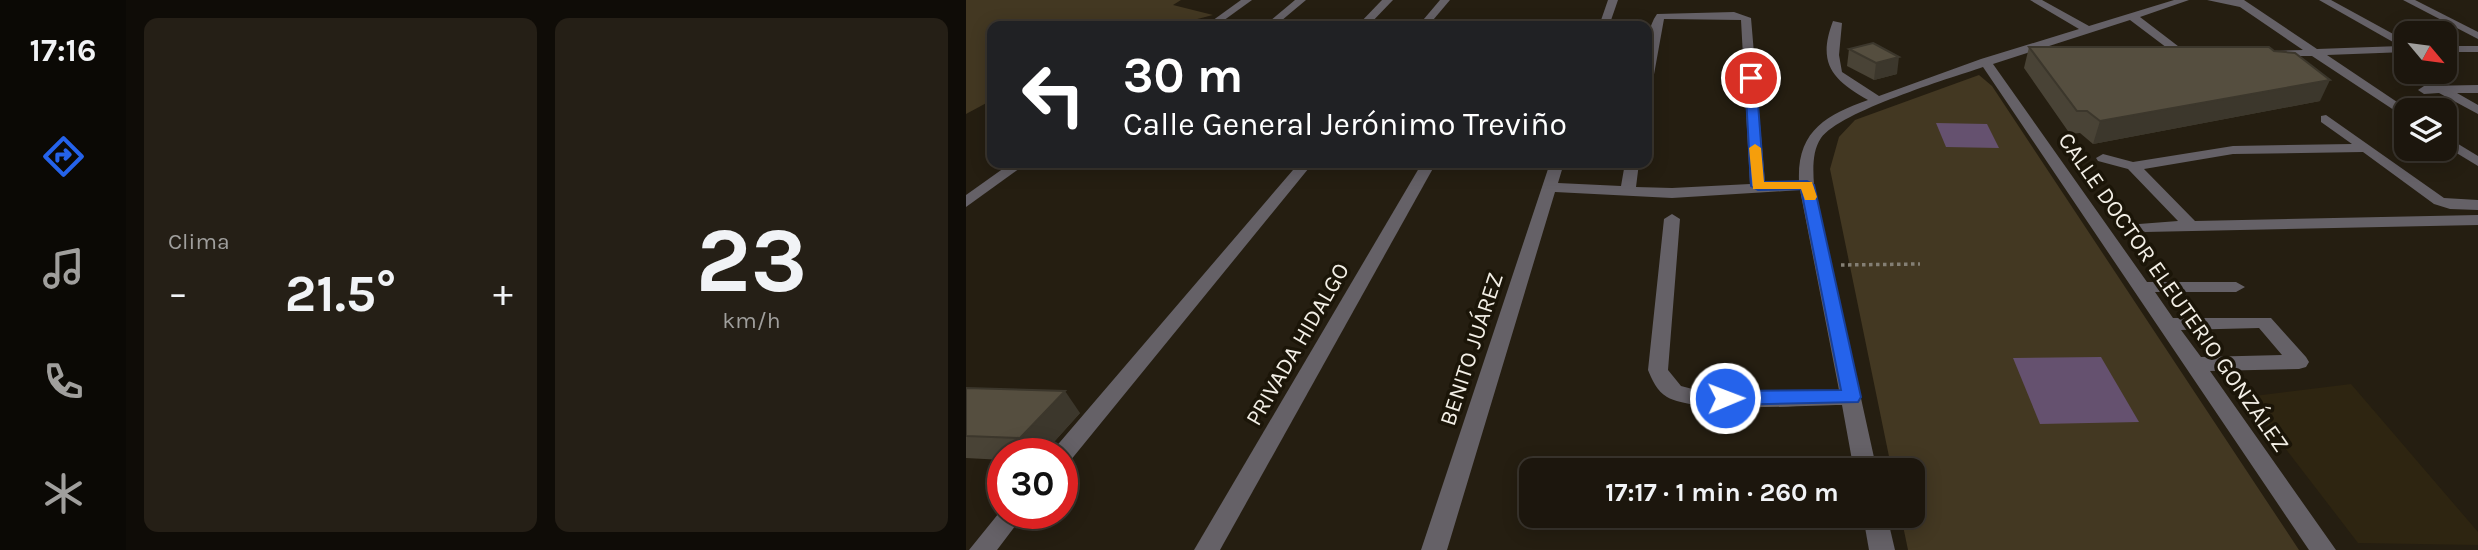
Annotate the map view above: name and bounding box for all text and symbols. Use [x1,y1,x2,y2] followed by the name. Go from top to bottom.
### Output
[2394,21,2457,84] north arrow
[2394,21,2457,161] map controls
[30,32,96,69] text: 17:16
[1123,47,1243,104] text: 30 m
[1721,48,1781,108] pin
[1008,49,1099,140] icon: left
[1732,59,1770,97] icon: arrive
[2394,98,2457,161] button: layers
[1123,106,1567,143] text: Calle General Jerónimo Treviño
[2053,127,2295,457] street label: CALLE DOCTOR ELEUTERIO GONZÁLEZ
[39,132,88,181] icon: directions
[696,208,807,314] text: 23
[168,228,230,255] text: Clima
[39,244,88,293] icon: music
[1240,258,1355,430] street label: PRIVADA HIDALGO
[285,263,396,324] text: 21.5°
[1434,269,1509,429] street label: BENITO JUÁREZ
[168,271,188,316] text: −
[493,271,513,316] text: +
[722,307,781,334] text: km/h
[39,357,88,406] icon: phone
[1688,361,1762,435] position arrow
[987,438,1078,529] speed limit sign: 30
[39,469,88,518] icon: climate
[1605,477,1839,508] text: 17:17 · 1 min · 260 m

